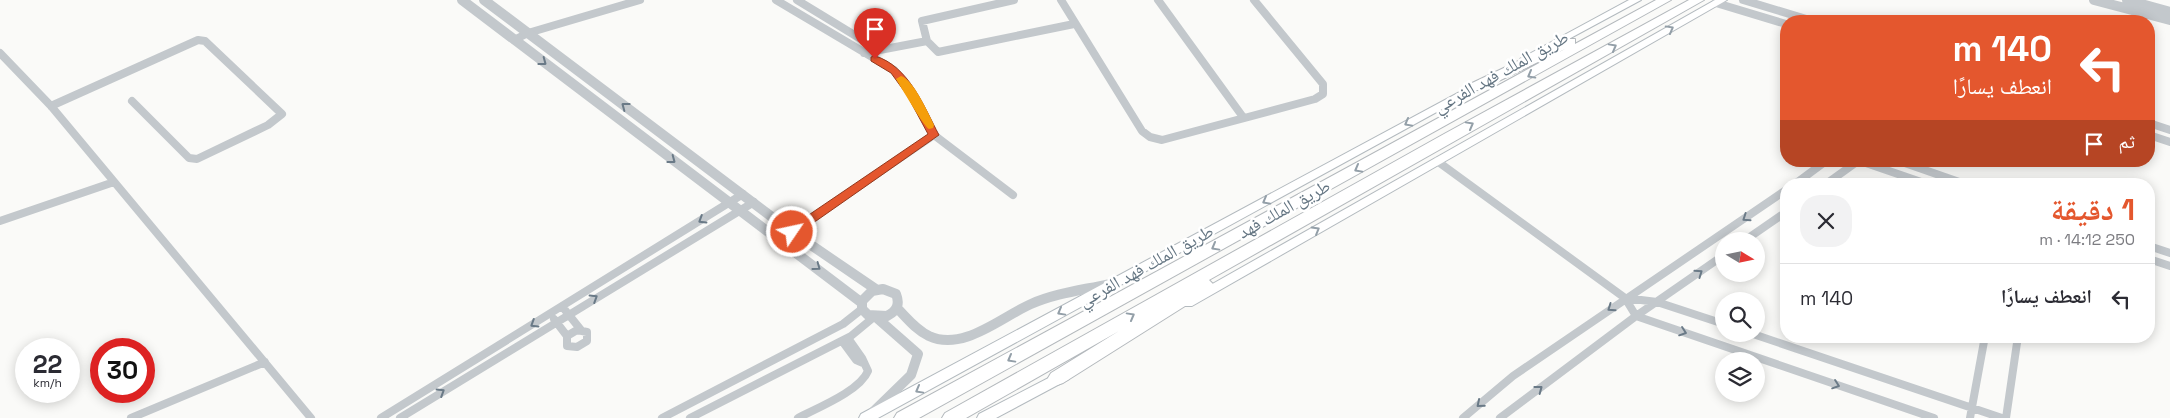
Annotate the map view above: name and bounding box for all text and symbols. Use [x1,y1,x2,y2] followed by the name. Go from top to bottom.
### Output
[854,8,896,59] pin
[861,15,889,43] icon: arrive
[1429,25,1574,121] street label: طريق الملك فهد الفرعي
[1665,25,1674,35] one-way arrow
[1952,27,2052,71] text: 140 m
[2070,35,2135,100] icon: left
[1608,43,1617,53] one-way arrow
[537,56,547,65] one-way arrow
[1527,68,1536,78] one-way arrow
[1953,72,2052,100] text: انعطف يسارًا
[622,104,631,112] one-way arrow
[1405,117,1414,127] one-way arrow
[1465,121,1474,131] one-way arrow
[2118,129,2135,154] text: ثم
[2080,130,2108,158] icon: arrive
[666,154,675,162] one-way arrow
[1354,163,1363,173] one-way arrow
[1233,174,1334,243] street label: طريق الملك فهد
[2051,190,2135,229] text: 1 دقيقة
[1262,195,1271,205] one-way arrow
[1800,195,1852,247] button: close
[765,205,817,257] position arrow
[1743,211,1752,221] one-way arrow
[698,214,707,224] one-way arrow
[1074,219,1219,315] street label: طريق الملك فهد الفرعي
[1310,227,1319,237] one-way arrow
[2039,229,2135,250] text: 250 m · 14:12
[1715,232,1765,282] north arrow
[1715,232,1765,402] map controls
[1211,241,1220,251] one-way arrow
[811,262,820,270] one-way arrow
[1693,270,1702,279] one-way arrow
[2001,284,2092,309] text: انعطف يسارًا
[2107,285,2135,313] icon: left
[1800,286,1853,311] text: 140 m
[1715,292,1765,342] button: search
[589,294,598,304] one-way arrow
[1607,302,1617,311] one-way arrow
[1058,306,1067,316] one-way arrow
[1125,313,1134,323] one-way arrow
[530,318,539,327] one-way arrow
[1678,326,1686,336] one-way arrow
[90,338,155,403] speed limit sign: 30
[33,348,62,380] text: 22
[1715,352,1765,402] button: layers
[1007,353,1016,363] one-way arrow
[33,375,62,391] text: km/h
[1832,379,1840,389] one-way arrow
[915,384,924,394] one-way arrow
[1533,386,1543,395] one-way arrow
[436,389,445,399] one-way arrow
[1477,398,1486,407] one-way arrow

